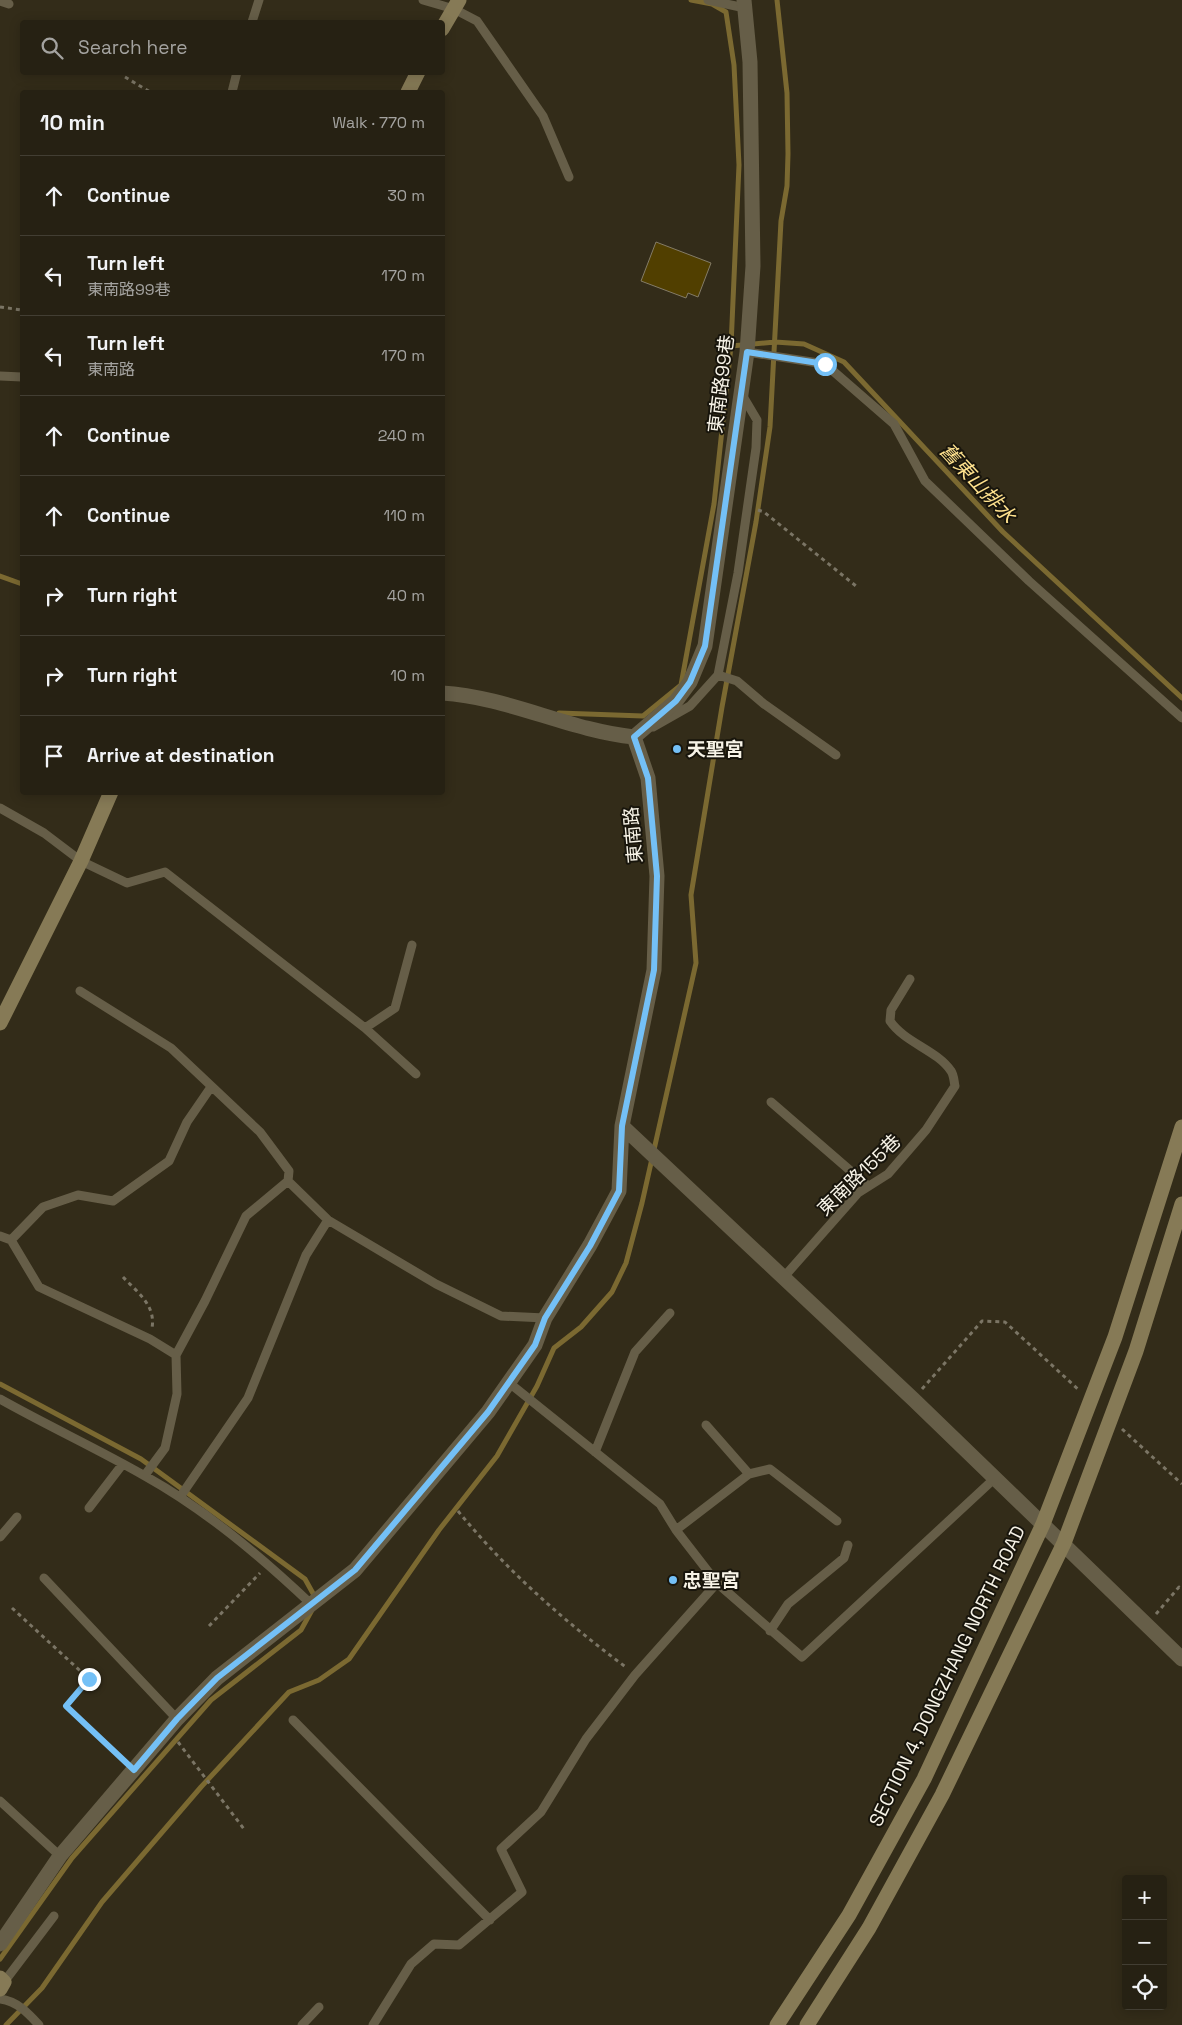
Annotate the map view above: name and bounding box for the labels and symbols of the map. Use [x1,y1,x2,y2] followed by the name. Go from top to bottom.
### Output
[703,333,739,435] street label: 東南路99巷
[814,353,837,376] route start
[934,438,1022,529] water label: 舊東山排水
[687,737,744,762] place label: 天聖宮
[671,743,683,755] marker: 天聖宮
[618,806,648,864] street label: 東南路
[812,1129,906,1221] street label: 東南路155巷
[863,1521,1031,1831] street label: SECTION 4, DONGZHANG NORTH ROAD
[683,1568,740,1593] place label: 忠聖宮
[667,1574,679,1586] marker: 忠聖宮
[78,1668,101,1691] route end

